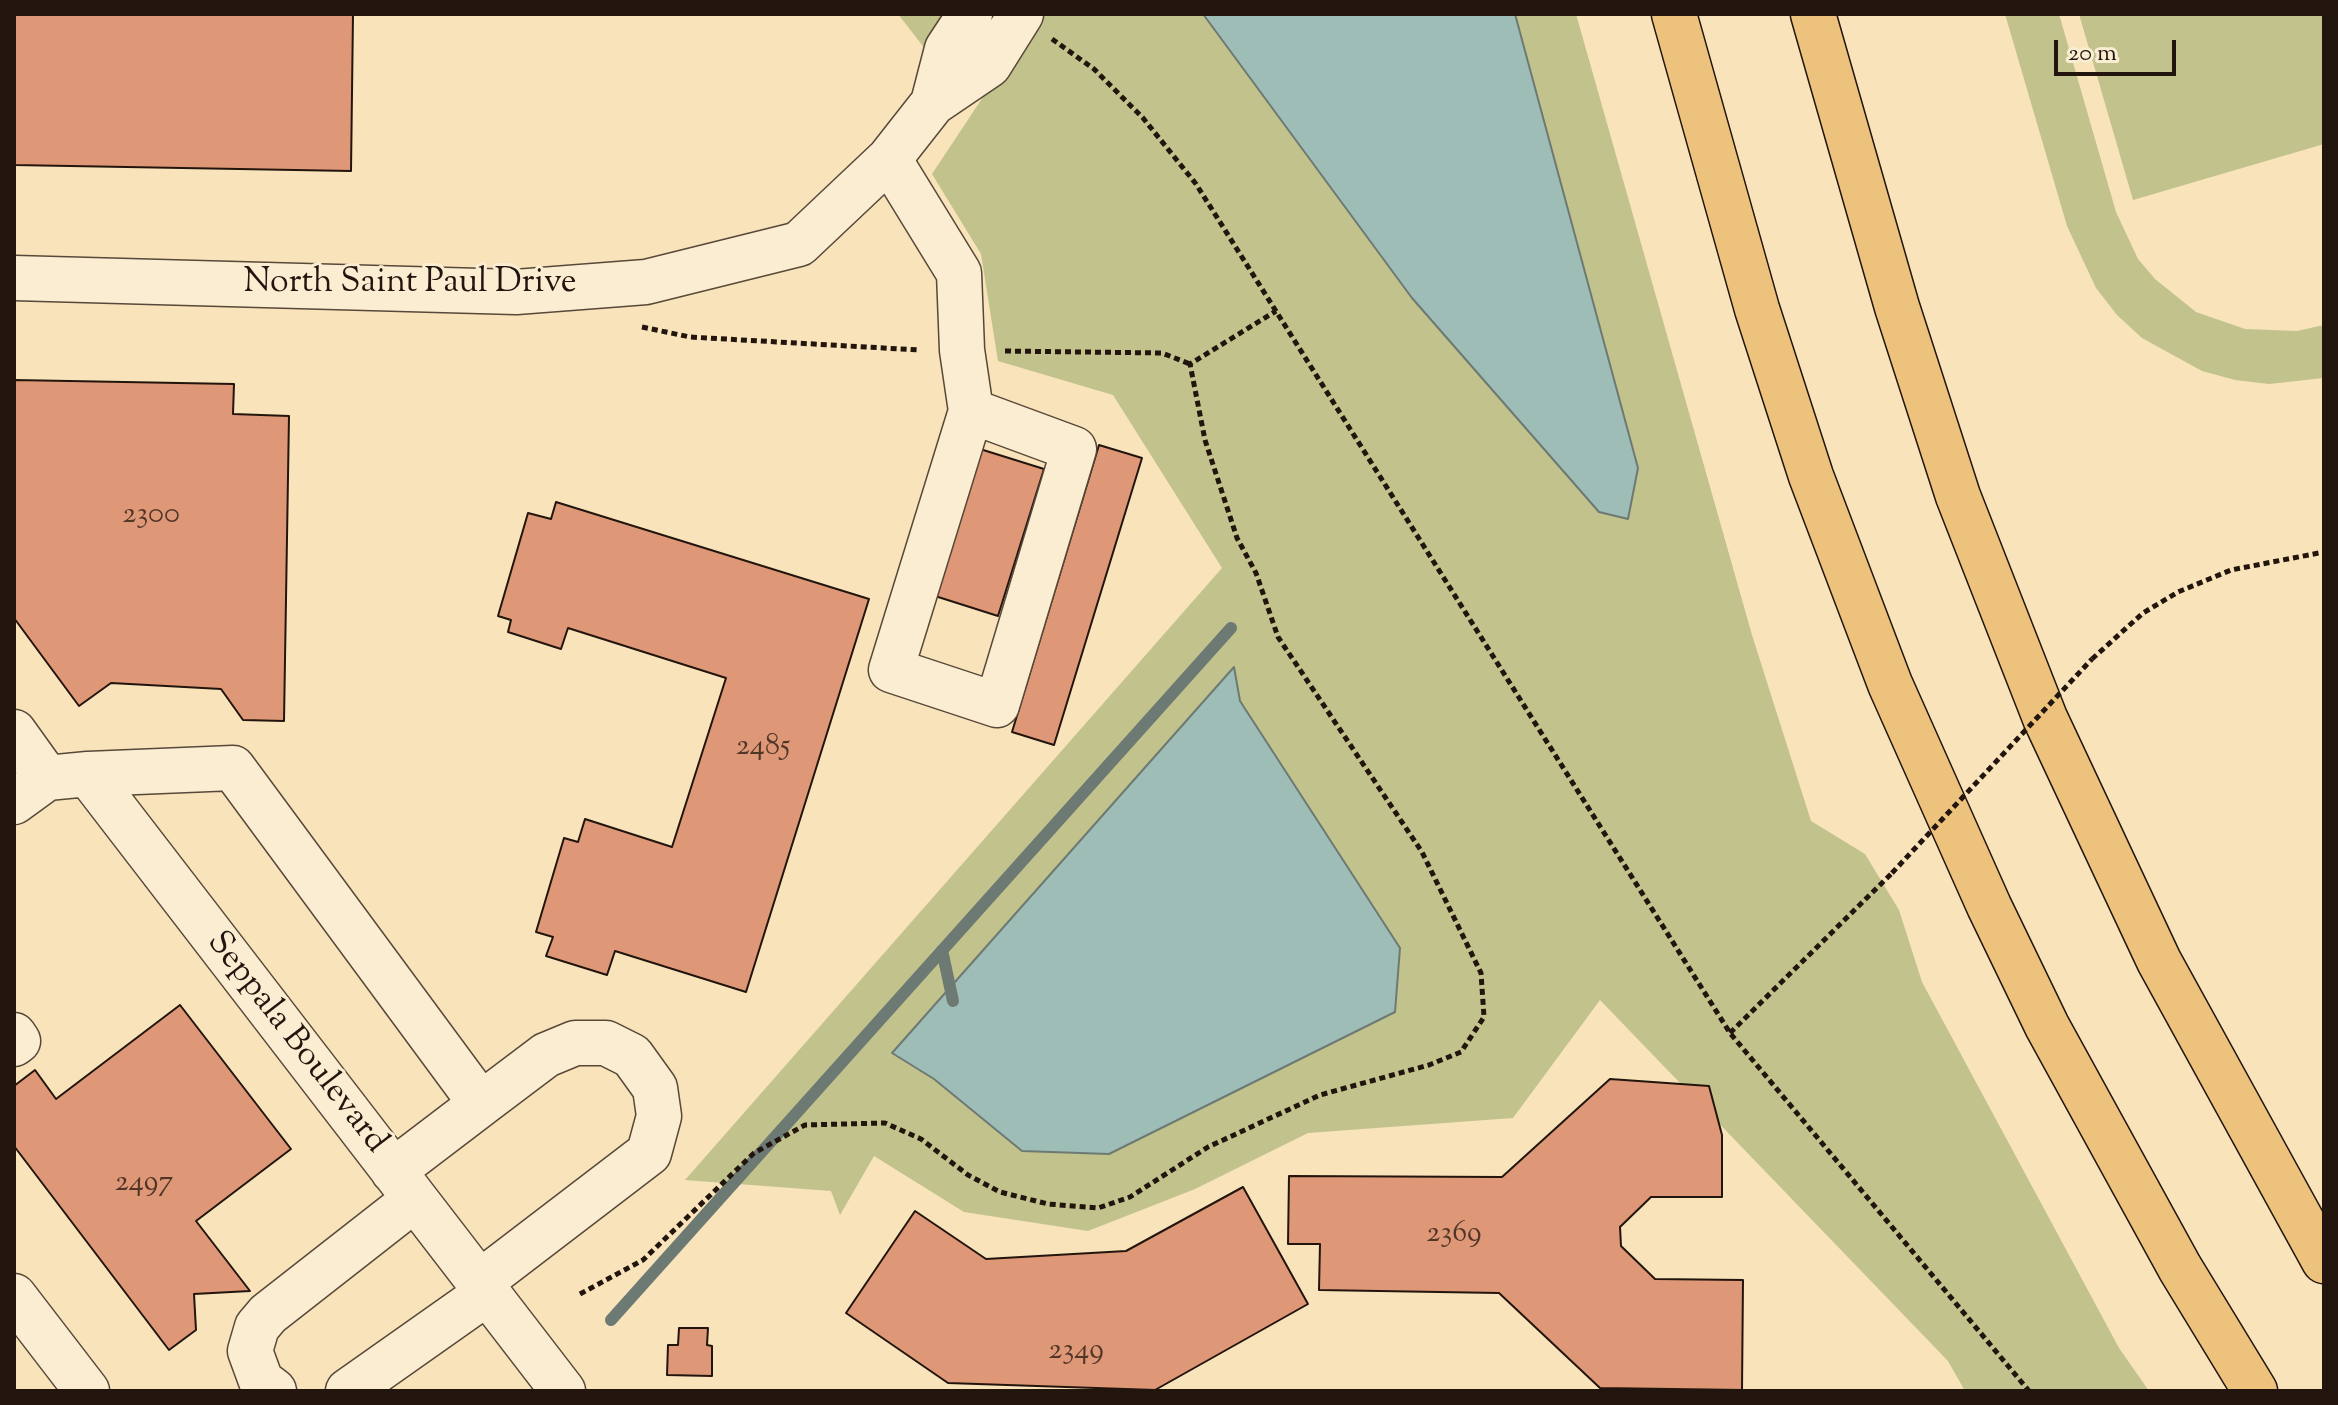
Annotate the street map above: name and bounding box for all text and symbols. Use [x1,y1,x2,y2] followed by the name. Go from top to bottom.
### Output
[2058,24,2180,74] scale bar
[2068,37,2117,71] text: 20 m
[243,265,577,305] street label: North Saint Paul Drive
[122,499,180,535] house number: 2300
[736,731,790,767] house number: 2485
[196,925,394,1163] street label: Seppala Boulevard
[115,1167,173,1203] house number: 2497
[1426,1218,1482,1254] house number: 2369
[1048,1335,1104,1371] house number: 2349

